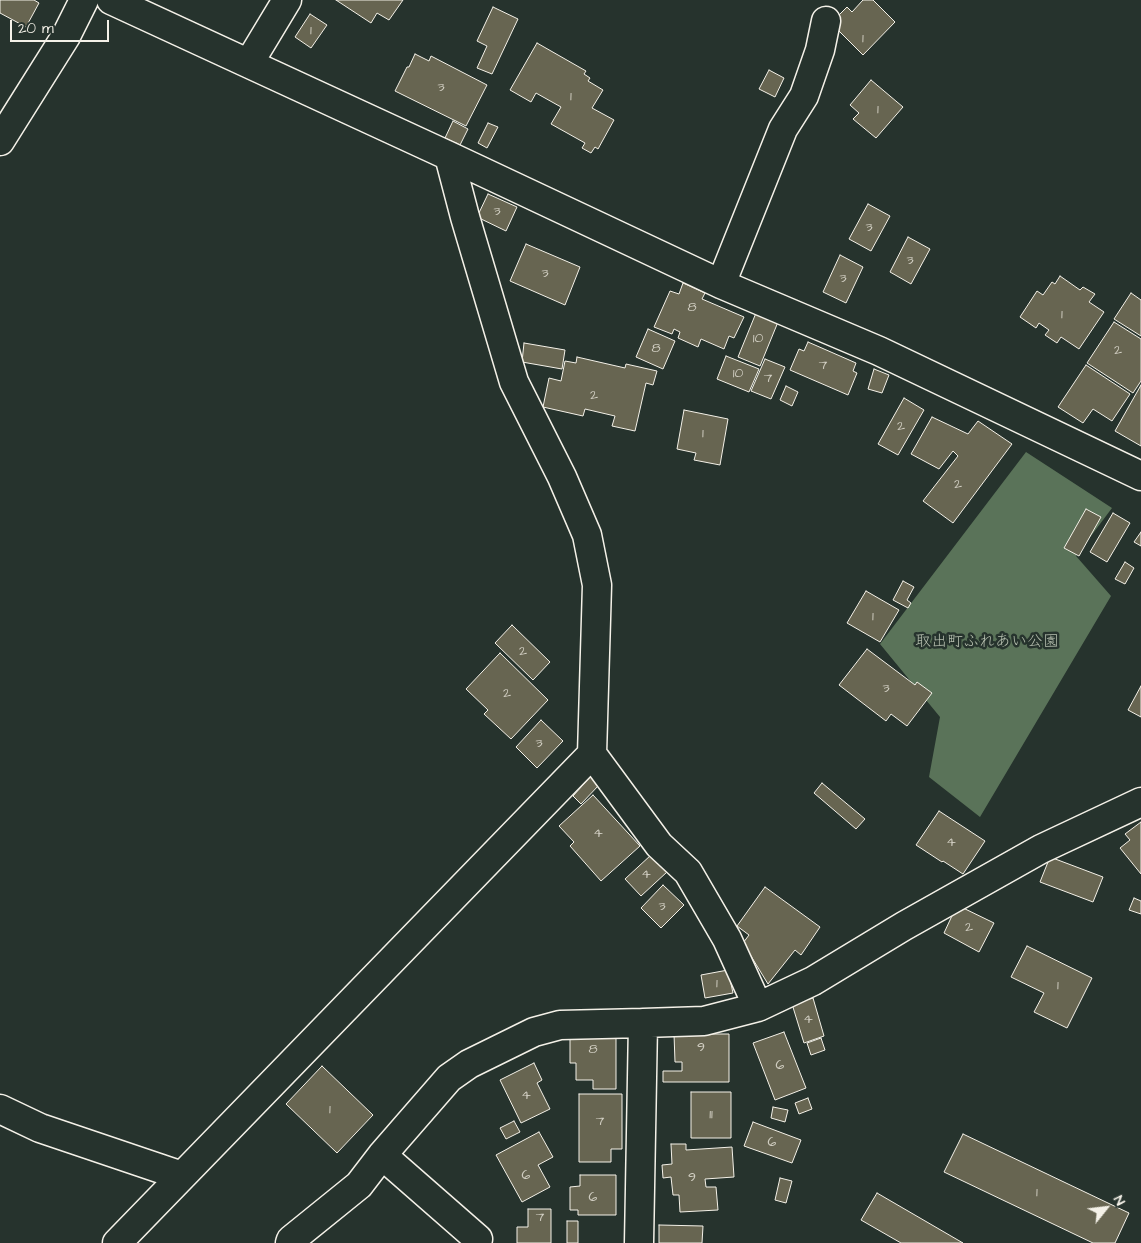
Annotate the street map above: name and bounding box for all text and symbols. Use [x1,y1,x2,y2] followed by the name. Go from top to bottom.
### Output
[12,10,111,42] scale bar
[18,18,54,39] text: 20 m
[310,23,312,39] house number: 1
[862,31,864,47] house number: 1
[437,80,445,96] house number: 3
[570,89,572,105] house number: 1
[877,102,879,118] house number: 1
[493,204,501,220] house number: 3
[865,220,873,236] house number: 3
[906,253,914,269] house number: 3
[541,266,549,282] house number: 3
[839,271,847,287] house number: 3
[687,300,697,316] house number: 8
[1061,307,1063,323] house number: 1
[753,331,763,347] house number: 10
[651,341,661,357] house number: 8
[1114,343,1122,359] house number: 2
[819,358,827,374] house number: 7
[733,366,743,382] house number: 10
[764,371,772,387] house number: 7
[590,388,598,404] house number: 2
[897,419,905,435] house number: 2
[702,426,704,442] house number: 1
[954,477,962,493] house number: 2
[872,609,874,625] house number: 1
[915,633,1059,653] park label: 取出町ふれあい公園
[519,644,527,660] house number: 2
[882,681,890,697] house number: 3
[503,686,511,702] house number: 2
[535,736,543,752] house number: 3
[593,826,603,842] house number: 4
[946,835,956,851] house number: 4
[641,867,651,883] house number: 4
[658,899,666,915] house number: 3
[965,920,973,936] house number: 2
[716,976,718,992] house number: 1
[1057,978,1059,994] house number: 1
[803,1012,813,1028] house number: 4
[697,1040,705,1056] house number: 9
[588,1042,598,1058] house number: 8
[776,1058,784,1074] house number: 6
[521,1088,531,1104] house number: 4
[329,1102,331,1118] house number: 1
[709,1107,713,1123] house number: 11
[596,1114,604,1130] house number: 7
[768,1135,776,1151] house number: 6
[522,1168,530,1184] house number: 6
[688,1170,696,1186] house number: 9
[1081,1183,1131,1233] north arrow
[1036,1185,1038,1201] house number: 1
[589,1190,597,1206] house number: 6
[1108,1192,1130,1209] text: N
[536,1210,544,1226] house number: 7

